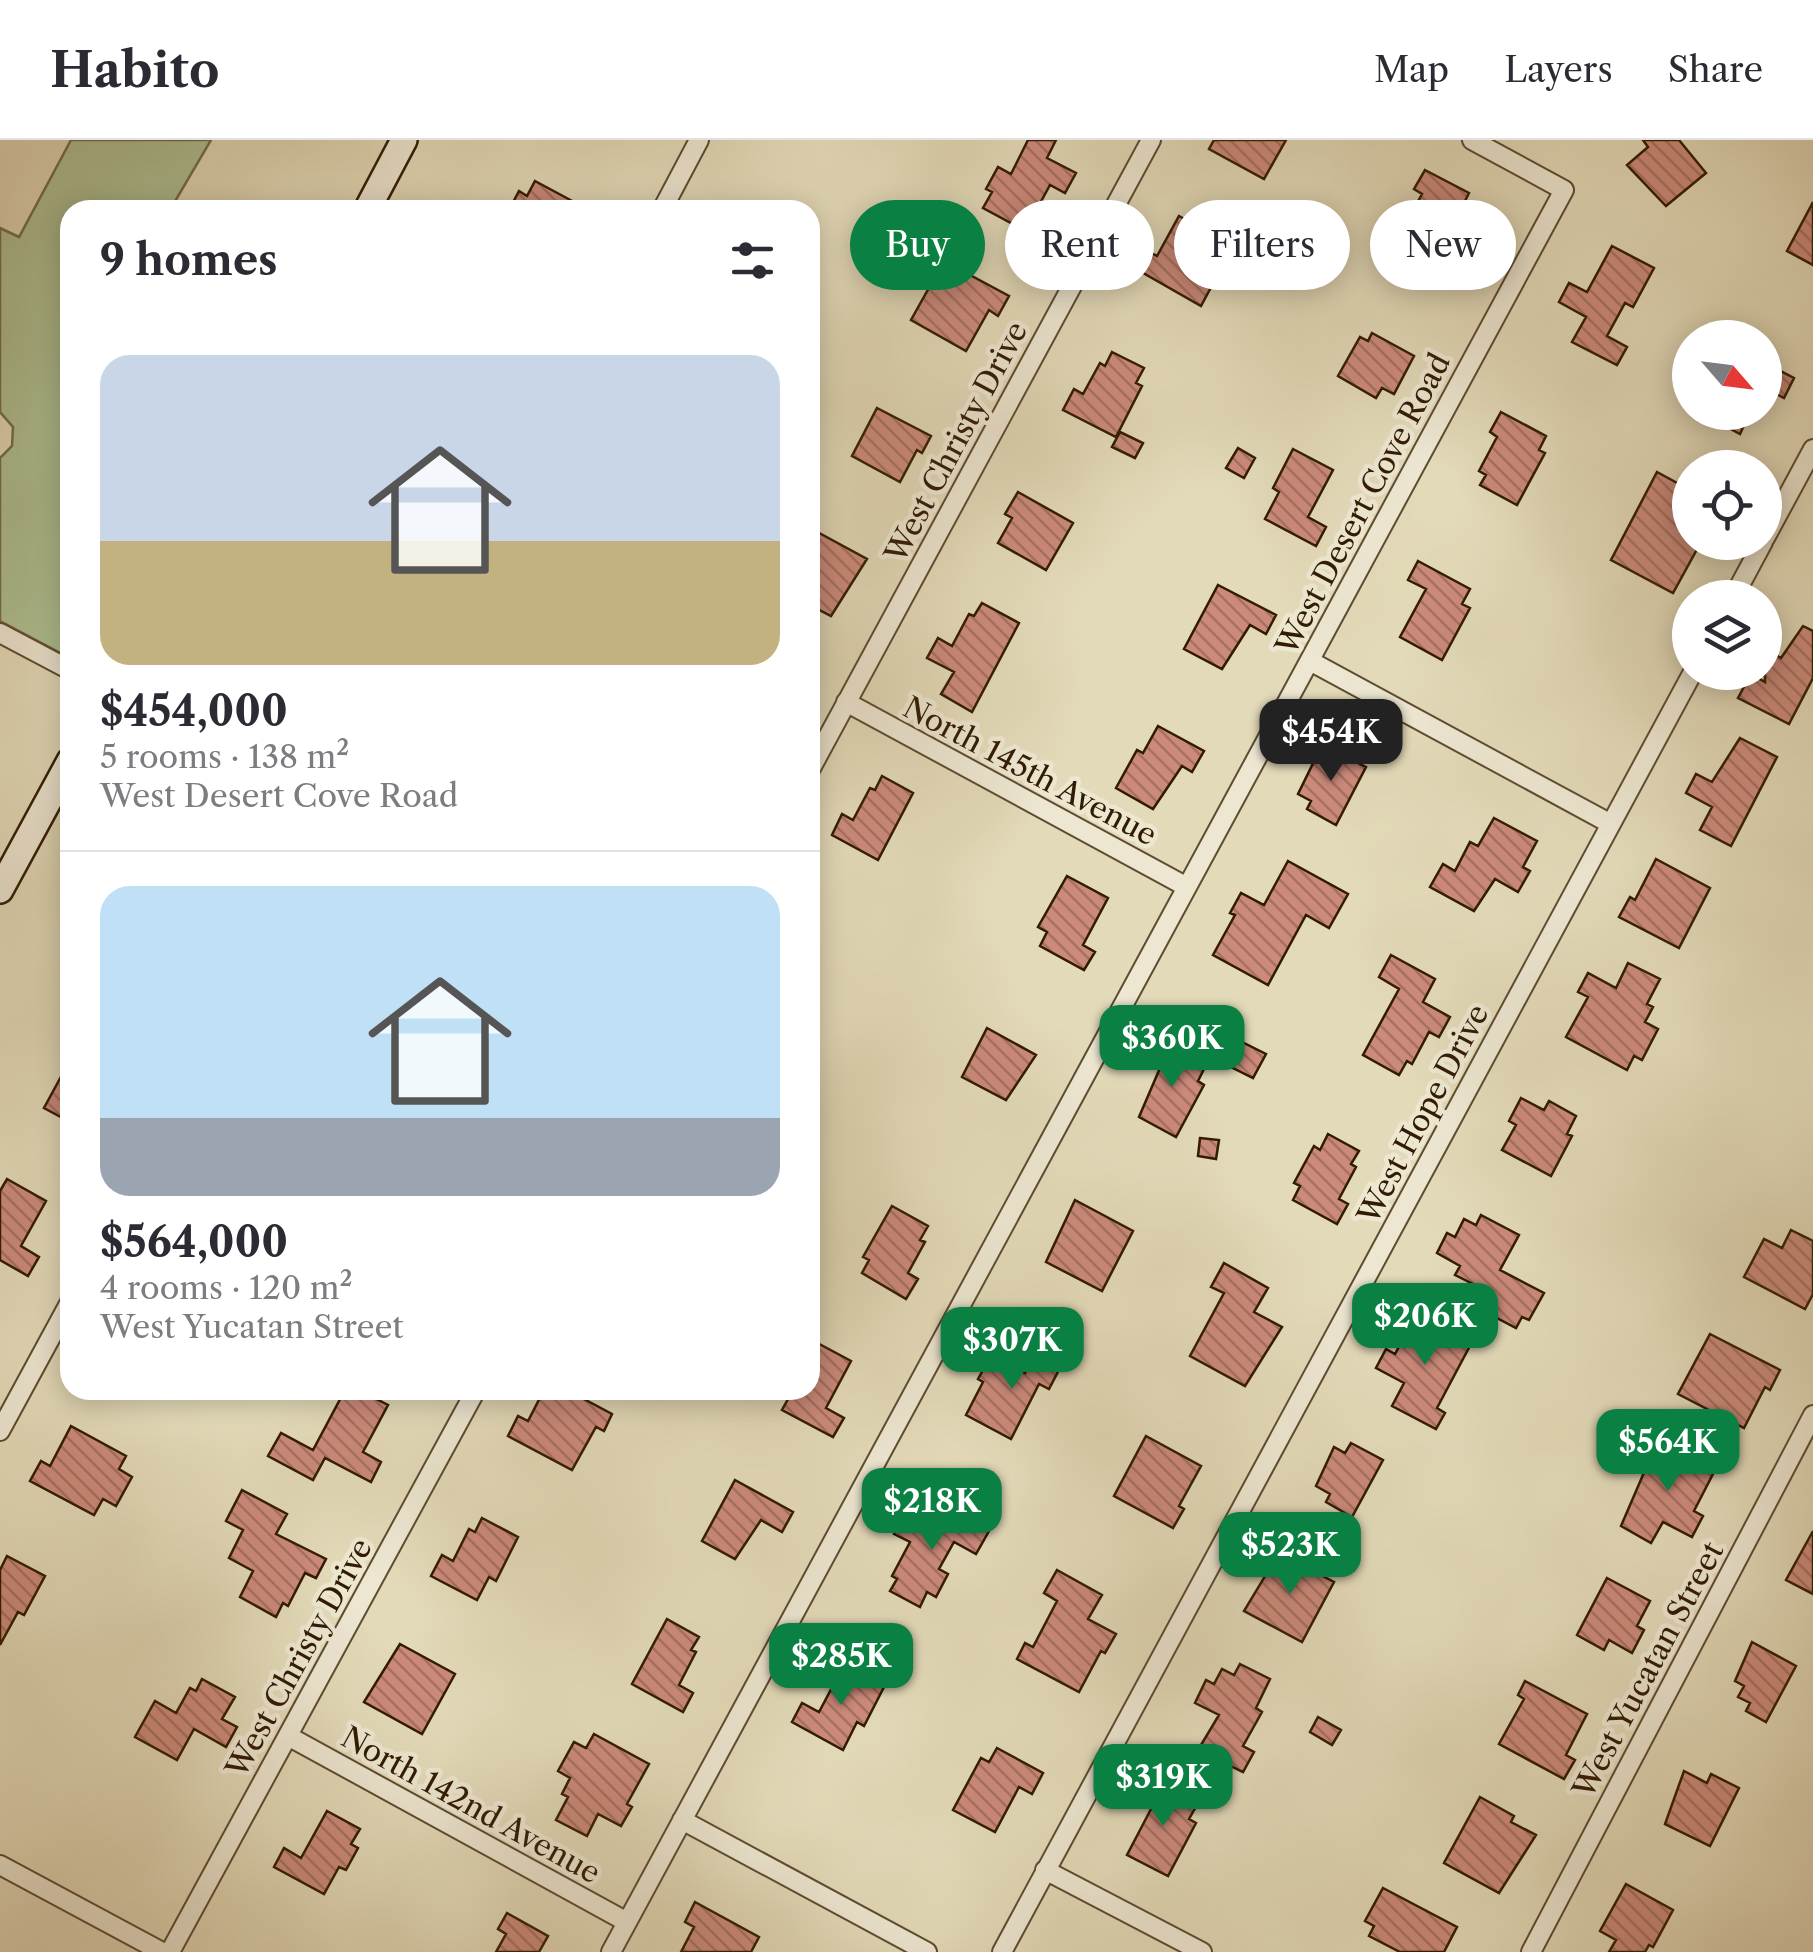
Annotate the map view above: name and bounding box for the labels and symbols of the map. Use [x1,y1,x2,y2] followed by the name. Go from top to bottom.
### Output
[876,315,1035,570] street label: West Christy Drive
[1672,320,1782,430] north arrow
[1267,347,1458,662] street label: West Desert Cove Road
[897,689,1163,853] street label: North 145th Avenue
[1261,699,1401,784] pin: $454K
[1349,998,1496,1231] street label: West Hope Drive
[1102,1005,1242,1090] pin: $360K
[1355,1283,1495,1368] pin: $206K
[942,1307,1082,1392] pin: $307K
[1598,1409,1738,1494] pin: $564K
[862,1468,1002,1553] pin: $218K
[1220,1512,1360,1597] pin: $523K
[217,1532,380,1785] street label: West Christy Drive
[1564,1535,1731,1805] street label: West Yucatan Street
[771,1623,911,1708] pin: $285K
[335,1718,607,1892] street label: North 142nd Avenue
[1093,1744,1233,1829] pin: $319K

